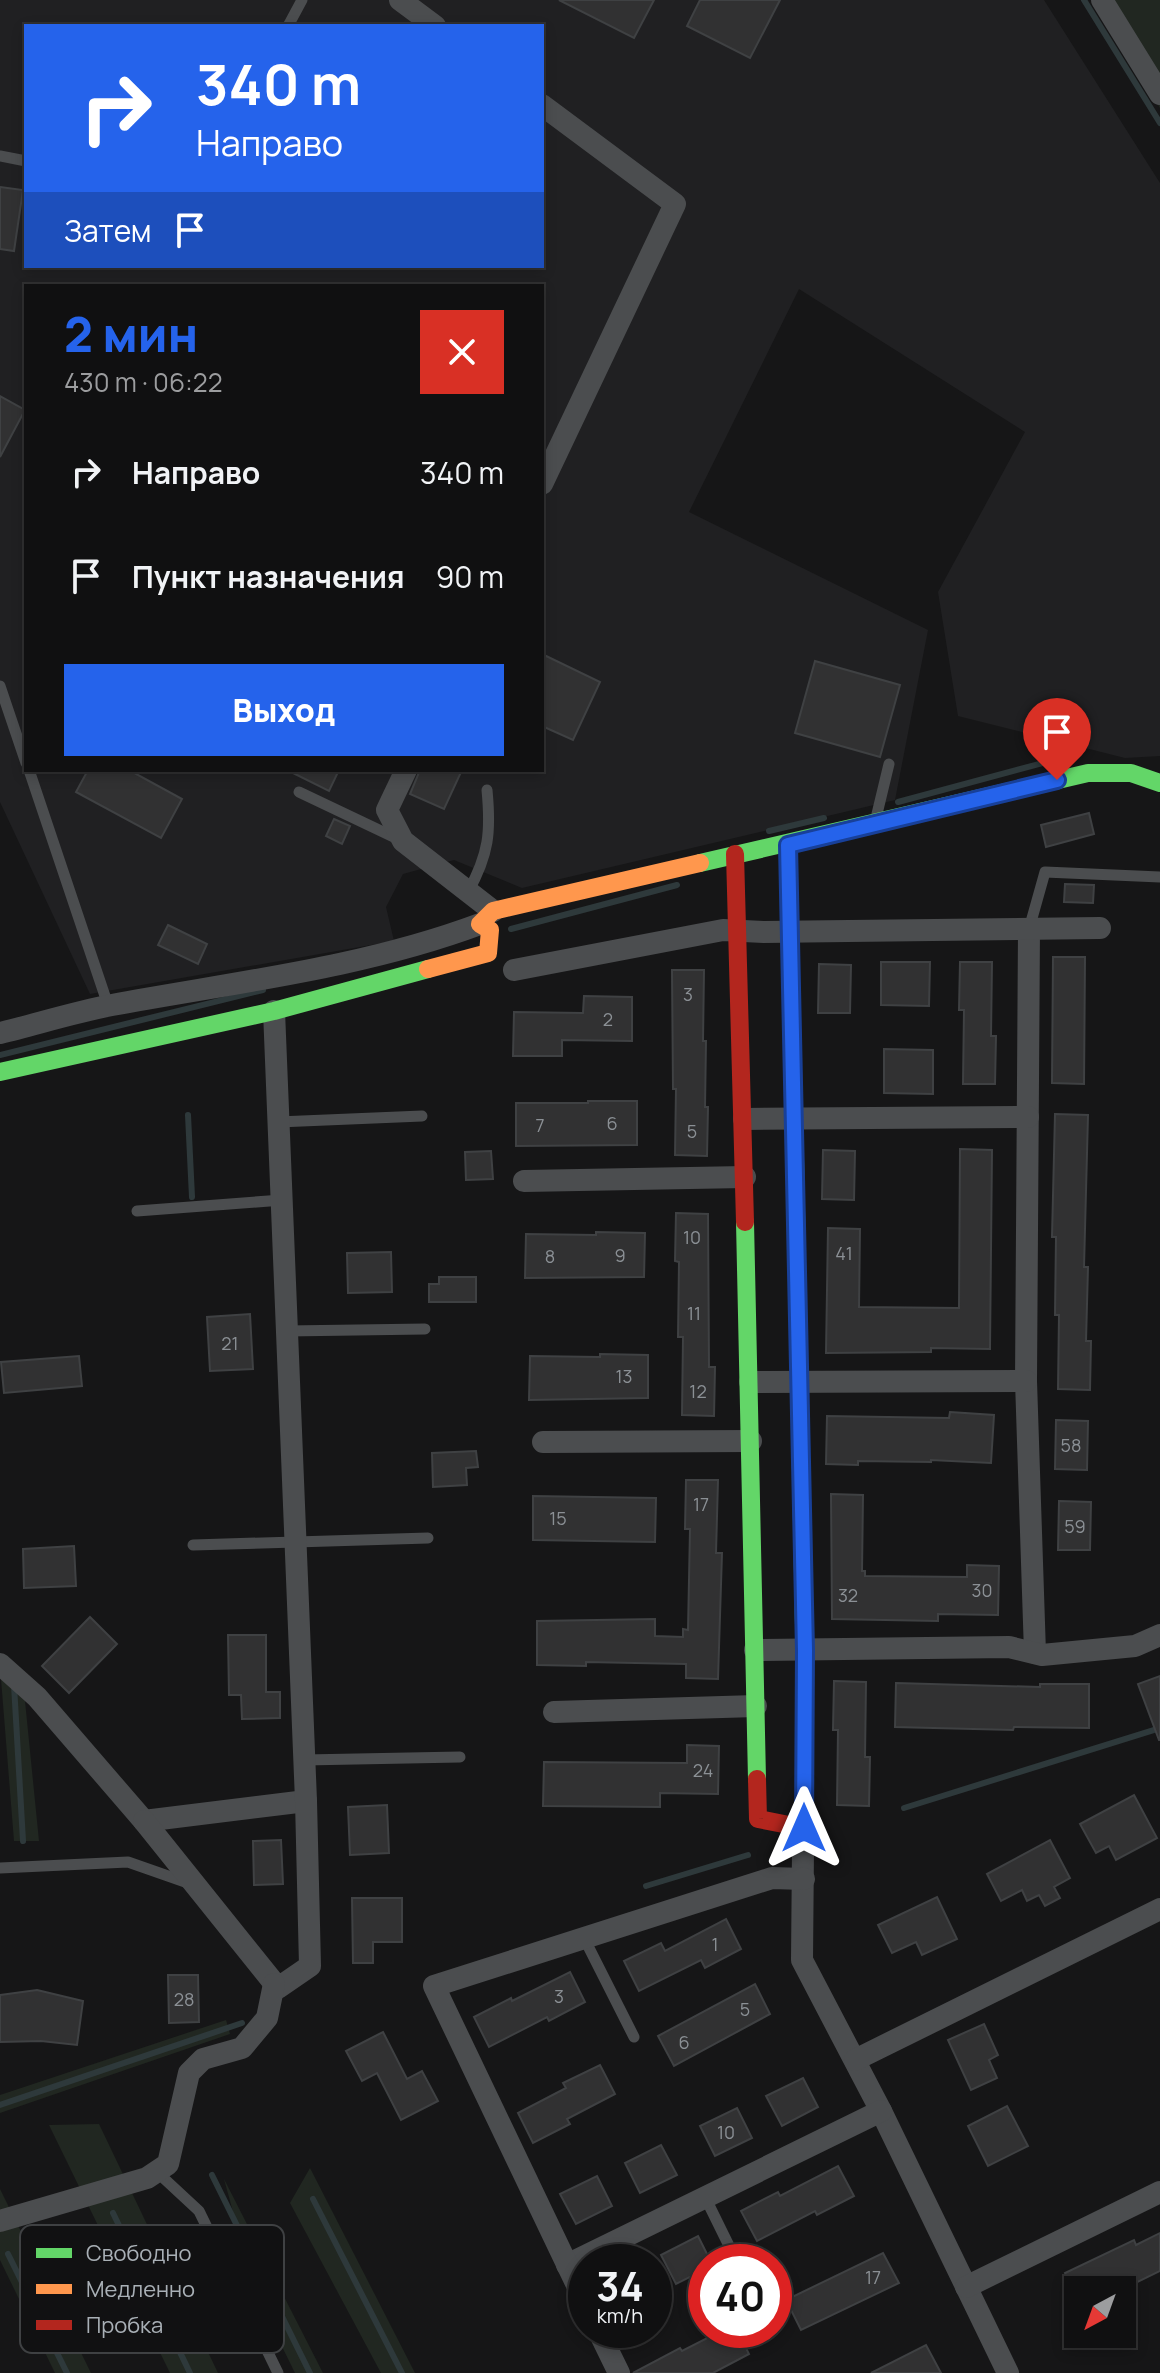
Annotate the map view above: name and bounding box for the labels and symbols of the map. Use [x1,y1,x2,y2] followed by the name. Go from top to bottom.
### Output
[1023,698,1091,780] pin
[683,982,693,1006] house number: 3
[603,1007,613,1031] house number: 2
[606,1111,618,1135] house number: 6
[535,1113,545,1137] house number: 7
[687,1119,697,1143] house number: 5
[683,1225,701,1249] house number: 10
[835,1241,853,1265] house number: 41
[614,1243,626,1267] house number: 9
[545,1244,555,1268] house number: 8
[687,1301,701,1325] house number: 11
[221,1331,239,1355] house number: 21
[616,1364,632,1388] house number: 13
[689,1379,707,1403] house number: 12
[1061,1433,1081,1457] house number: 58
[693,1492,709,1516] house number: 17
[549,1506,567,1530] house number: 15
[1064,1514,1086,1538] house number: 59
[972,1578,992,1602] house number: 30
[838,1583,858,1607] house number: 32
[693,1758,713,1782] house number: 24
[762,1786,846,1870] position arrow
[711,1932,719,1956] house number: 1
[554,1984,564,2008] house number: 3
[174,1987,194,2011] house number: 28
[740,1997,750,2021] house number: 5
[678,2030,690,2054] house number: 6
[717,2120,735,2144] house number: 10
[20,2225,284,2353] legend
[86,2238,192,2268] text: Свободно
[688,2244,792,2348] speed limit sign: 40
[865,2265,881,2289] house number: 17
[86,2274,195,2304] text: Медленно
[1064,2276,1136,2348] north arrow
[86,2310,163,2340] text: Пробка

